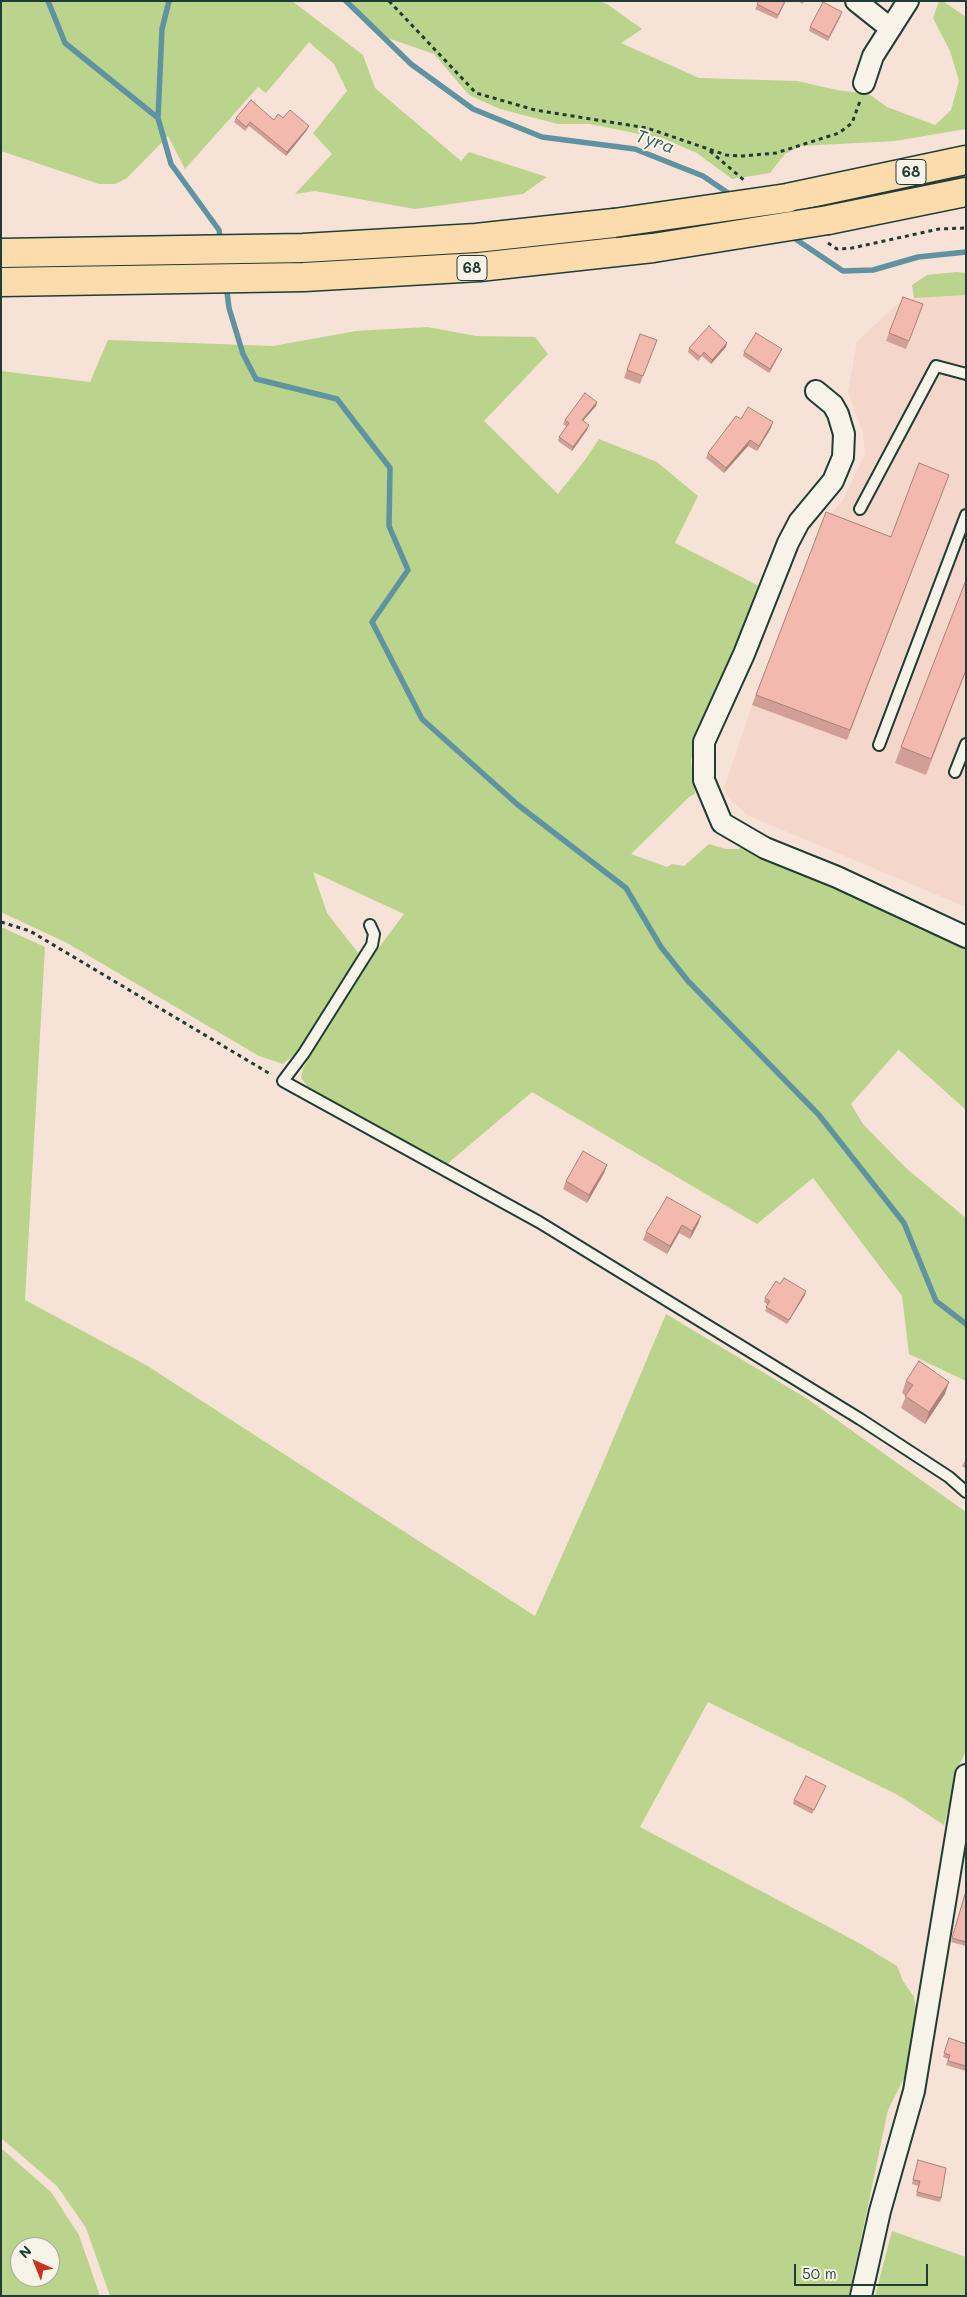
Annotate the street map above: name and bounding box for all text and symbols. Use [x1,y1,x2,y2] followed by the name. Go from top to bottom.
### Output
[633,125,677,159] water label: Tyra
[896,160,926,184] road number: 68
[457,256,487,280] road number: 68
[10,2237,60,2287] north arrow
[14,2241,35,2262] text: N
[797,2254,931,2286] scale bar
[802,2263,837,2283] text: 50 m

